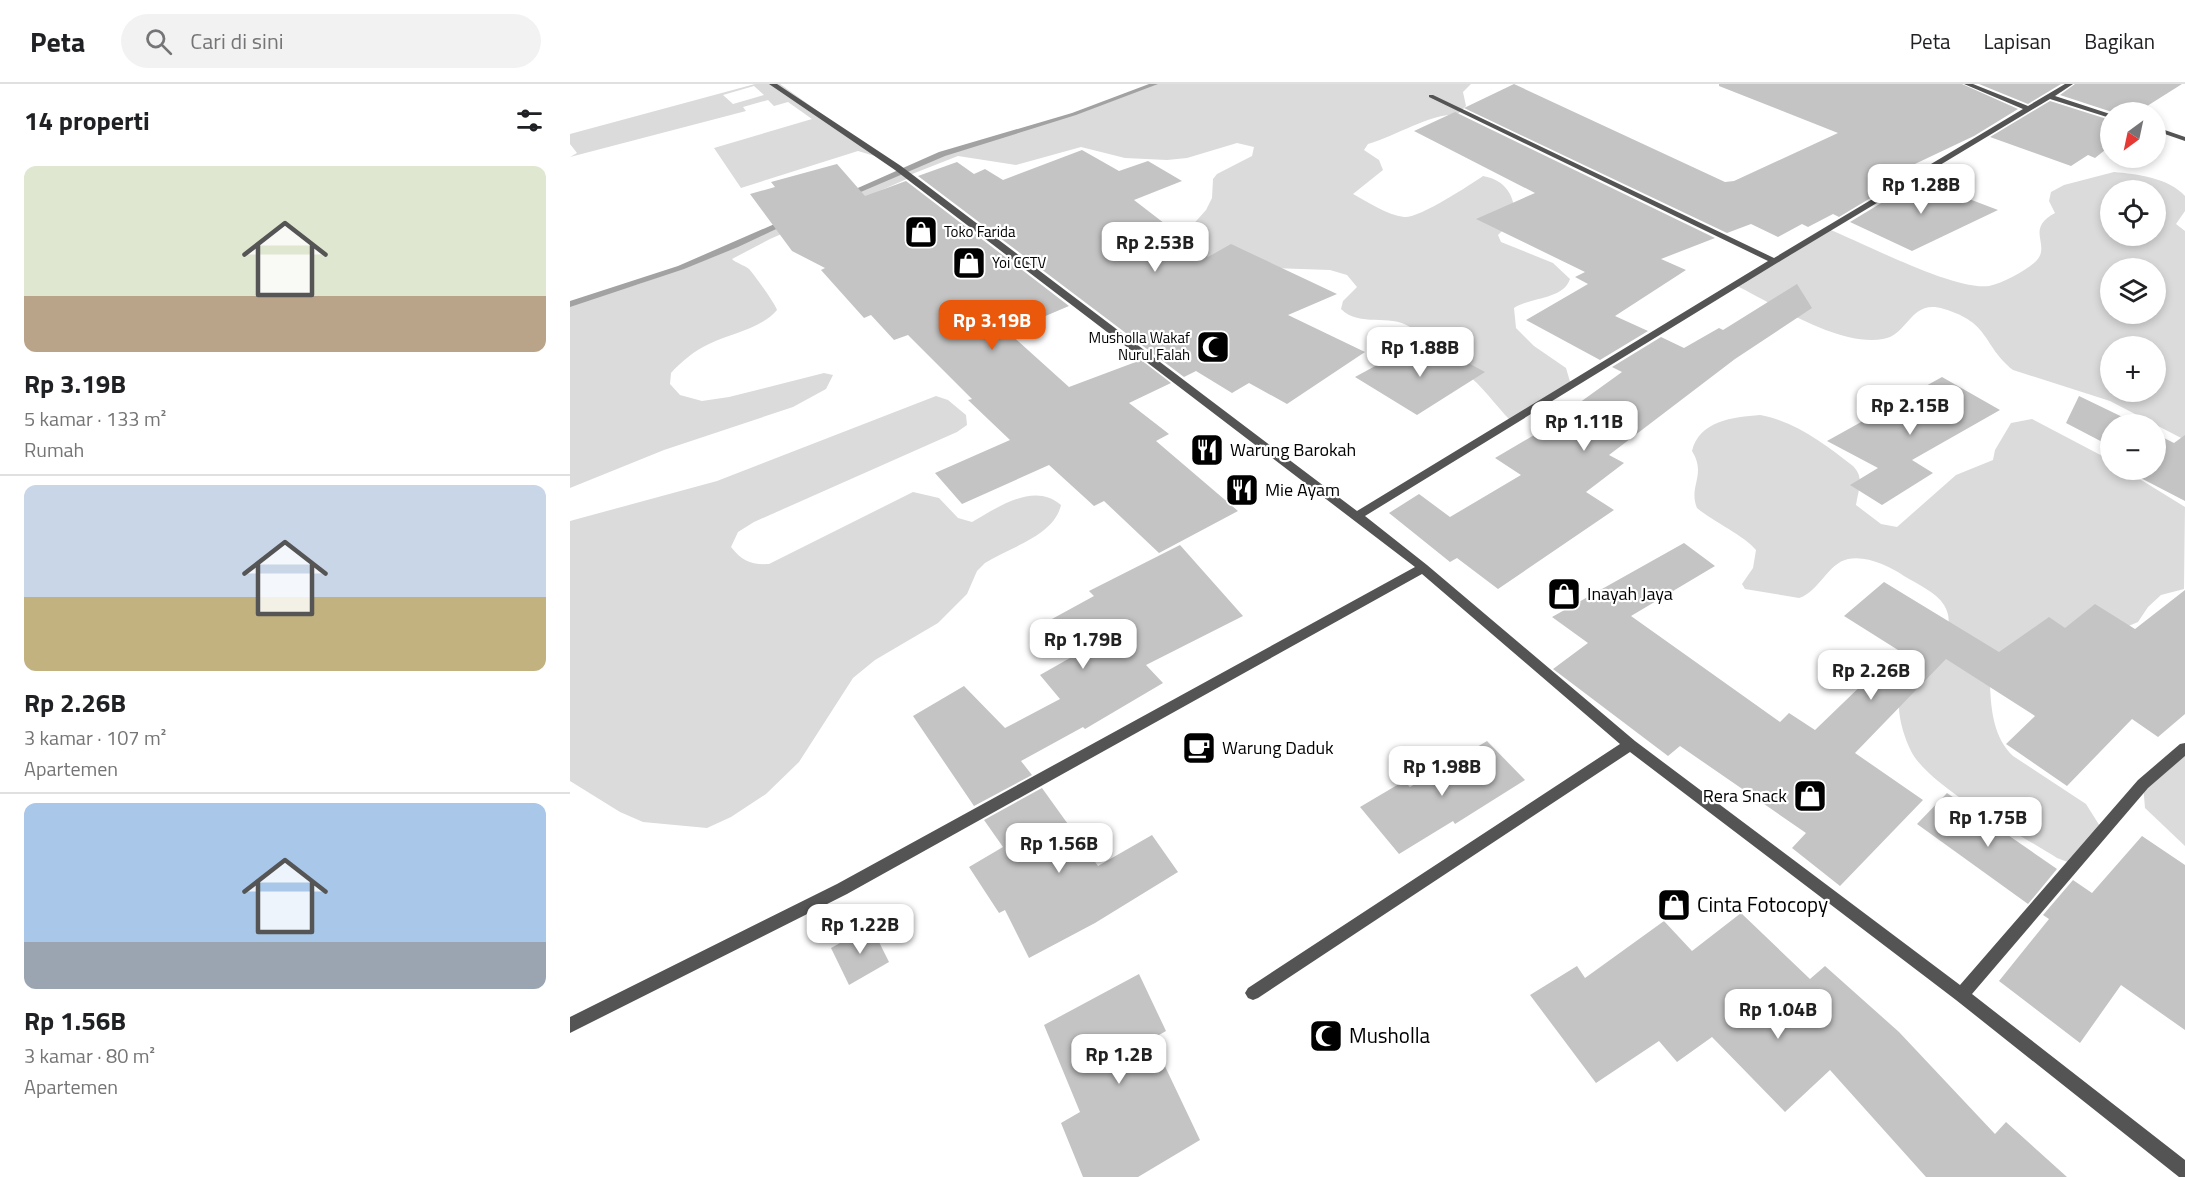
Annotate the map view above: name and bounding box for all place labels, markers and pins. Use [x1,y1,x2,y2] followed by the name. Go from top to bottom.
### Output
[1859,164,1983,215] pin: Rp 1.28B
[903,214,939,250] shop icon: Toko Farida
[944,220,1016,243] place label: Toko Farida
[1093,222,1217,273] pin: Rp 2.53B
[951,245,987,281] shop icon: Yoi CCTV
[992,251,1047,274] place label: Yoi CCTV
[930,300,1054,351] pin: Rp 3.19B
[1089,326,1190,366] place label: Musholla Wakaf Nurul Falah
[1358,327,1482,378] pin: Rp 1.88B
[1195,329,1231,365] mosque icon: Musholla Wakaf Nurul Falah
[1848,385,1972,436] pin: Rp 2.15B
[1522,401,1646,452] pin: Rp 1.11B
[1189,432,1225,468] restaurant icon: Warung Barokah
[1230,436,1356,463] place label: Warung Barokah
[1224,472,1260,508] restaurant icon: Mie Ayam
[1265,476,1340,503] place label: Mie Ayam
[1546,576,1582,612] shop icon: Inayah Jaya
[1587,580,1673,607] place label: Inayah Jaya
[1021,619,1145,670] pin: Rp 1.79B
[1809,650,1933,701] pin: Rp 2.26B
[1181,730,1217,766] cafe icon: Warung Daduk
[1222,734,1334,761] place label: Warung Daduk
[1380,746,1504,797] pin: Rp 1.98B
[1792,778,1828,814] shop icon: Rera Snack
[1703,782,1787,809] place label: Rera Snack
[1926,797,2050,848] pin: Rp 1.75B
[997,823,1121,874] pin: Rp 1.56B
[1656,887,1692,923] shop icon: Cinta Fotocopy
[1697,888,1828,920] place label: Cinta Fotocopy
[798,904,922,955] pin: Rp 1.22B
[1716,989,1840,1040] pin: Rp 1.04B
[1308,1018,1344,1054] mosque icon: Musholla
[1349,1019,1431,1051] place label: Musholla
[1064,1034,1174,1085] pin: Rp 1.2B

